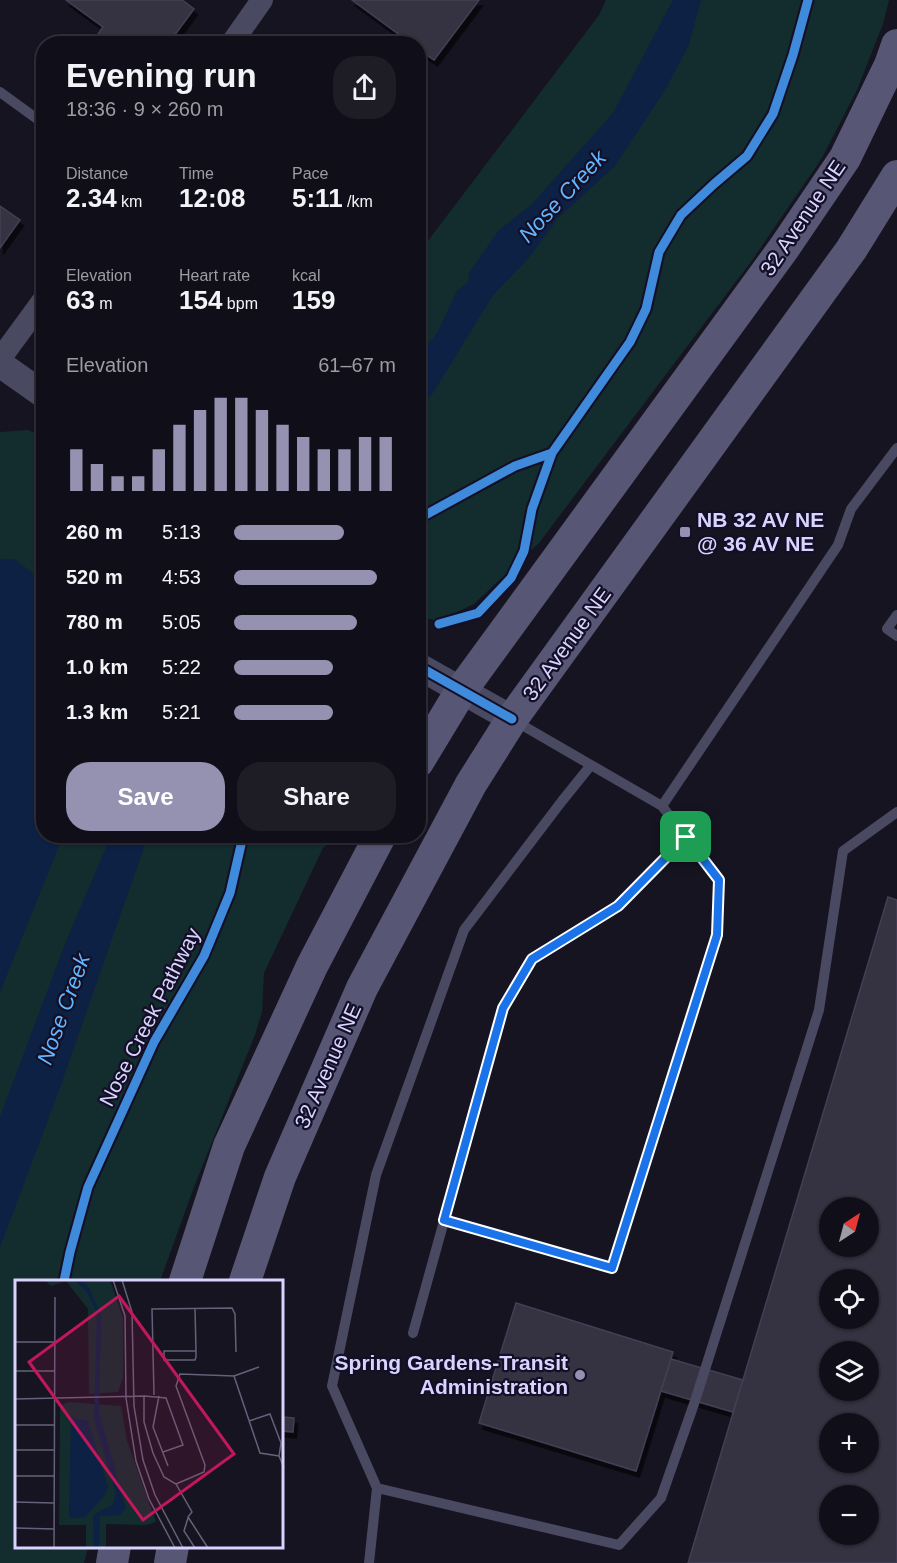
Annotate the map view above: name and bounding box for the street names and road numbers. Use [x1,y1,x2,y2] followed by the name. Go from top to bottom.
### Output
[756,156,850,280] street label: 32 Avenue NE
[518,583,615,705] street label: 32 Avenue NE
[95,923,205,1110] street label: Nose Creek Pathway
[290,1000,365,1132] street label: 32 Avenue NE

